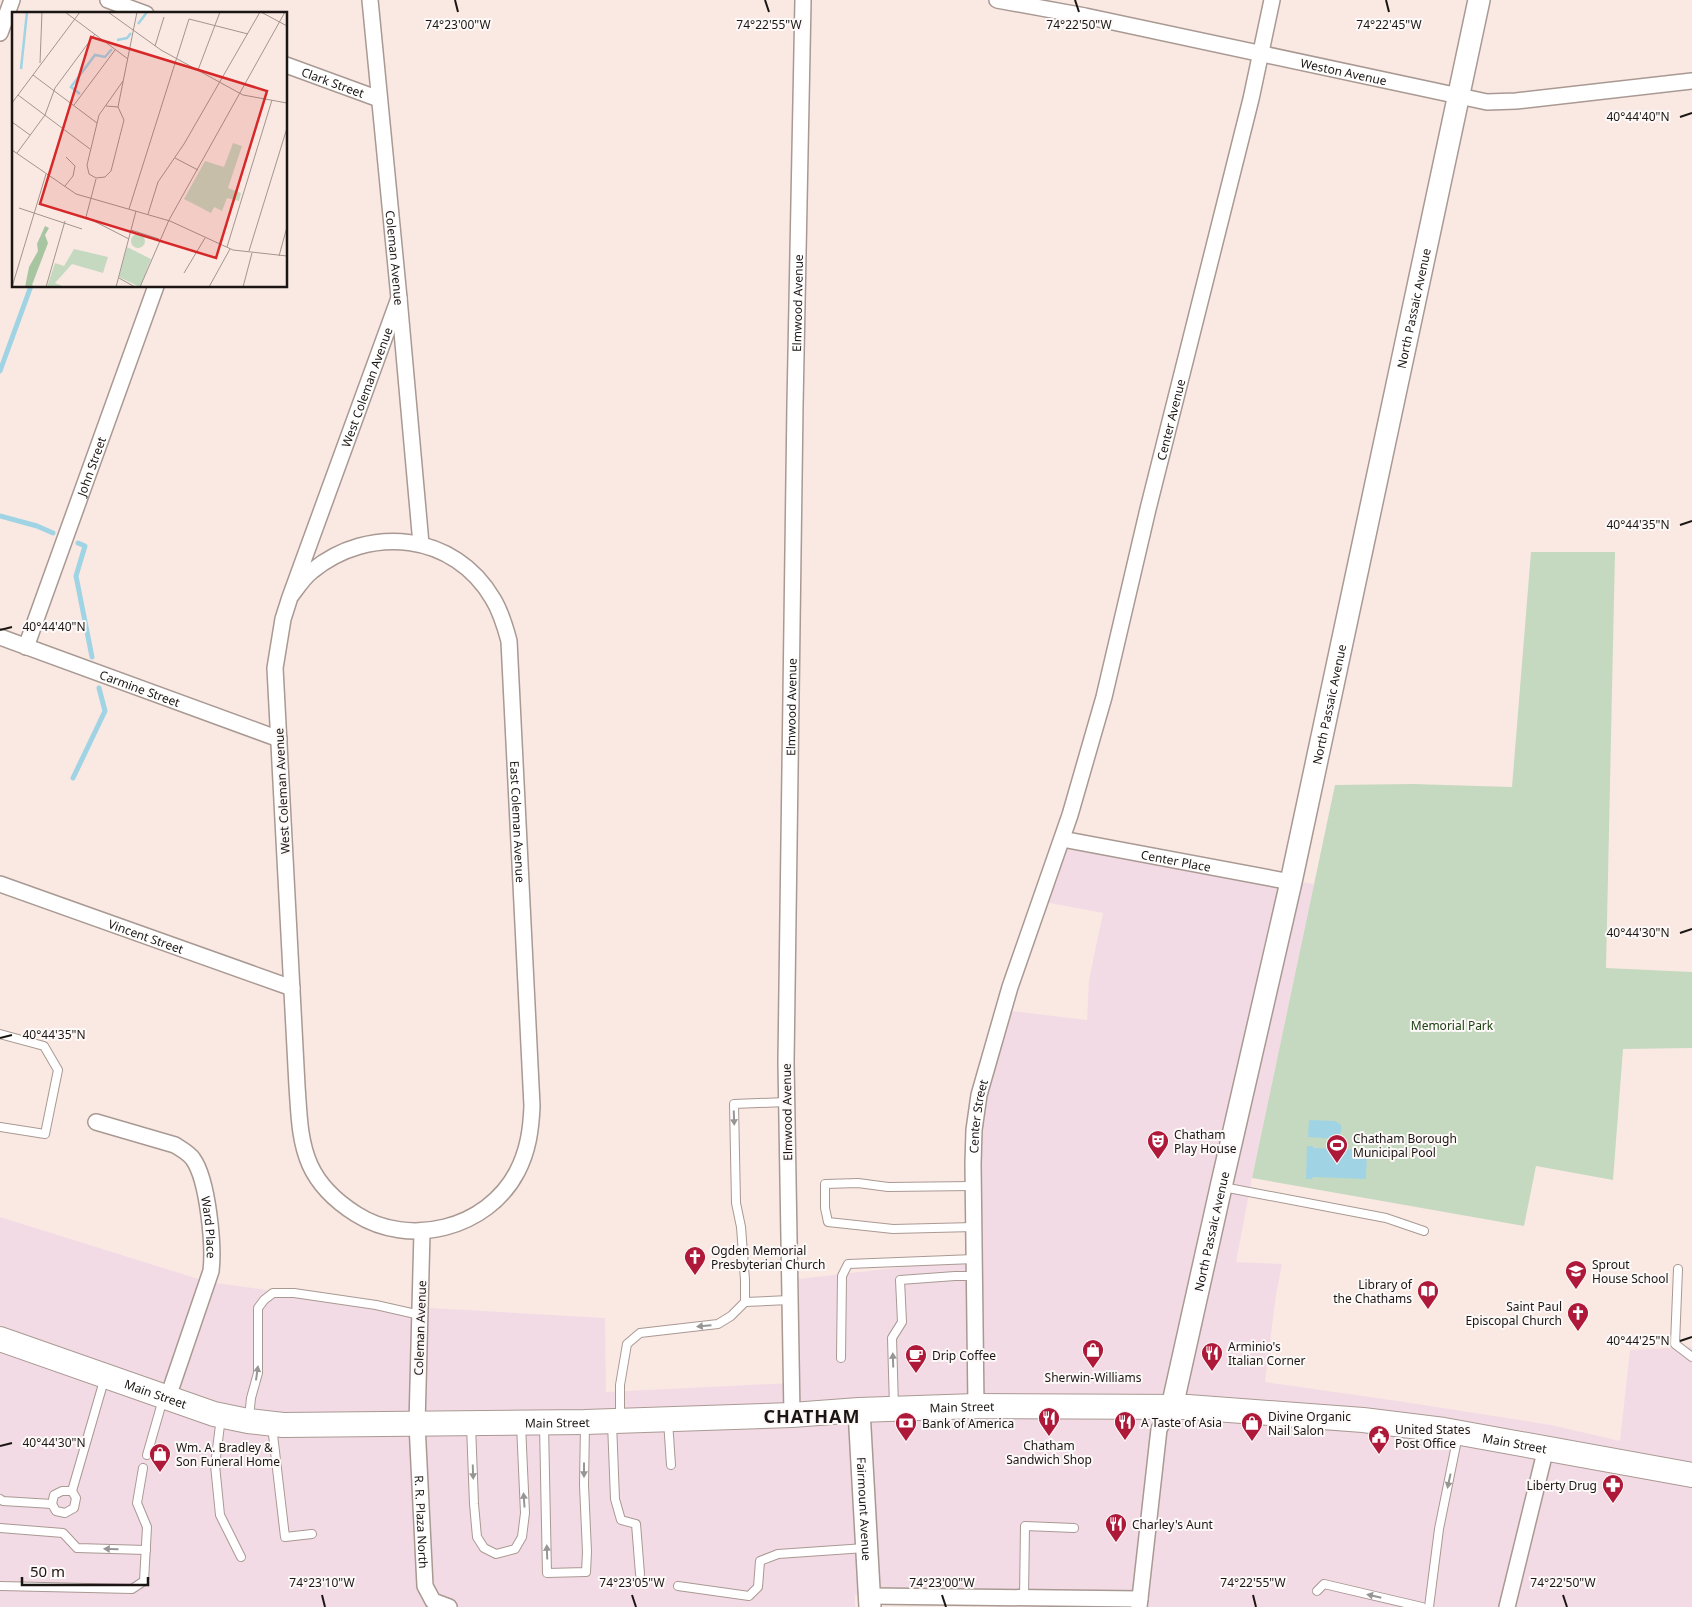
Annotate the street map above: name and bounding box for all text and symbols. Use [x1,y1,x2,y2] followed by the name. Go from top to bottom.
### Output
[12,12,288,288] inset map
[425,16,491,33] text: 74°23'00"W
[736,16,802,33] text: 74°22'55"W
[1046,16,1112,33] text: 74°22'50"W
[1356,16,1422,33] text: 74°22'45"W
[1299,54,1389,89] street label: Weston Avenue
[299,63,367,102] street label: Clark Street
[1606,108,1670,125] text: 40°44'40"N
[382,209,408,306] street label: Coleman Avenue
[1392,246,1434,370] street label: North Passaic Avenue
[788,254,806,352] street label: Elmwood Avenue
[337,325,396,449] street label: West Coleman Avenue
[1152,377,1189,462] street label: Center Avenue
[72,434,110,499] street label: John Street
[1606,516,1670,533] text: 40°44'35"N
[22,618,86,635] text: 40°44'40"N
[1308,642,1350,766] street label: North Passaic Avenue
[782,658,800,756] street label: Elmwood Avenue
[97,666,183,711] street label: Carmine Street
[270,727,294,854] street label: West Coleman Avenue
[506,760,529,883] street label: East Coleman Avenue
[1140,846,1213,875] street label: Center Place
[106,915,187,957] street label: Vincent Street
[1606,924,1670,941] text: 40°44'30"N
[1411,1017,1494,1034] park label: Memorial Park
[22,1026,86,1043] text: 40°44'35"N
[778,1063,796,1161] street label: Elmwood Avenue
[965,1077,992,1154] street label: Center Street
[731,1110,739,1126] one-way arrow
[1174,1126,1237,1157] place label: Chatham Play House
[1146,1129,1170,1160] theatre icon: Chatham Play House
[1353,1130,1457,1161] place label: Chatham Borough Municipal Pool
[1325,1133,1349,1164] sports icon: Chatham Borough Municipal Pool
[1190,1169,1233,1293] street label: North Passaic Avenue
[198,1195,220,1259] street label: Ward Place
[711,1242,825,1273] place label: Ogden Memorial Presbyterian Church
[683,1245,707,1276] church icon: Ogden Memorial Presbyterian Church
[1592,1256,1669,1287] place label: Sprout House School
[1564,1259,1588,1290] school or university icon: Sprout House School
[1333,1276,1413,1307] place label: Library of the Chathams
[1416,1279,1440,1310] library icon: Library of the Chathams
[410,1280,430,1376] street label: Coleman Avenue
[1465,1298,1562,1329] place label: Saint Paul Episcopal Church
[1566,1301,1590,1332] church icon: Saint Paul Episcopal Church
[696,1322,712,1330] one-way arrow
[1606,1332,1670,1349] text: 40°44'25"N
[1081,1338,1105,1369] shop icon: Sherwin-Williams
[1228,1338,1306,1369] place label: Arminio's Italian Corner
[1200,1341,1224,1372] restaurant icon: Arminio's Italian Corner
[904,1343,928,1374] cafe icon: Drip Coffee
[932,1347,996,1364] place label: Drip Coffee
[888,1352,896,1368] one-way arrow
[253,1365,261,1381] one-way arrow
[1045,1369,1142,1386] place label: Sherwin-Williams
[122,1375,190,1413] street label: Main Street
[929,1397,995,1416] street label: Main Street
[763,1404,861,1428] district label: CHATHAM
[1037,1406,1061,1437] restaurant icon: Chatham Sandwich Shop
[1268,1408,1351,1439] place label: Divine Organic Nail Salon
[1113,1410,1137,1441] restaurant icon: A Taste of Asia
[894,1411,918,1442] bank icon: Bank of America
[1240,1411,1264,1442] shop icon: Divine Organic Nail Salon
[525,1413,591,1431] street label: Main Street
[1141,1414,1222,1431] place label: A Taste of Asia
[922,1415,1014,1432] place label: Bank of America
[1395,1421,1471,1452] place label: United States Post Office
[1367,1424,1391,1455] public building icon: United States Post Office
[1481,1429,1549,1457] street label: Main Street
[22,1434,86,1451] text: 40°44'30"N
[1006,1437,1092,1468] place label: Chatham Sandwich Shop
[176,1439,280,1470] place label: Wm. A. Bradley & Son Funeral Home
[148,1442,172,1473] shop icon: Wm. A. Bradley & Son Funeral Home
[853,1456,876,1561] street label: Fairmount Avenue
[580,1463,588,1479] one-way arrow
[469,1464,477,1480] one-way arrow
[1445,1473,1453,1488] one-way arrow
[1601,1473,1625,1504] pharmacy icon: Liberty Drug
[411,1475,433,1569] street label: R. R. Plaza North
[1526,1477,1597,1494] place label: Liberty Drug
[520,1491,528,1507] one-way arrow
[1104,1512,1128,1543] restaurant icon: Charley's Aunt
[1132,1516,1214,1533] place label: Charley's Aunt
[542,1543,550,1559] one-way arrow
[103,1544,119,1552] one-way arrow
[22,1554,149,1586] scale bar
[30,1561,65,1581] text: 50 m
[289,1574,355,1591] text: 74°23'10"W
[599,1574,665,1591] text: 74°23'05"W
[909,1574,975,1591] text: 74°23'00"W
[1220,1574,1286,1591] text: 74°22'55"W
[1530,1574,1596,1591] text: 74°22'50"W
[1367,1592,1382,1600] one-way arrow

